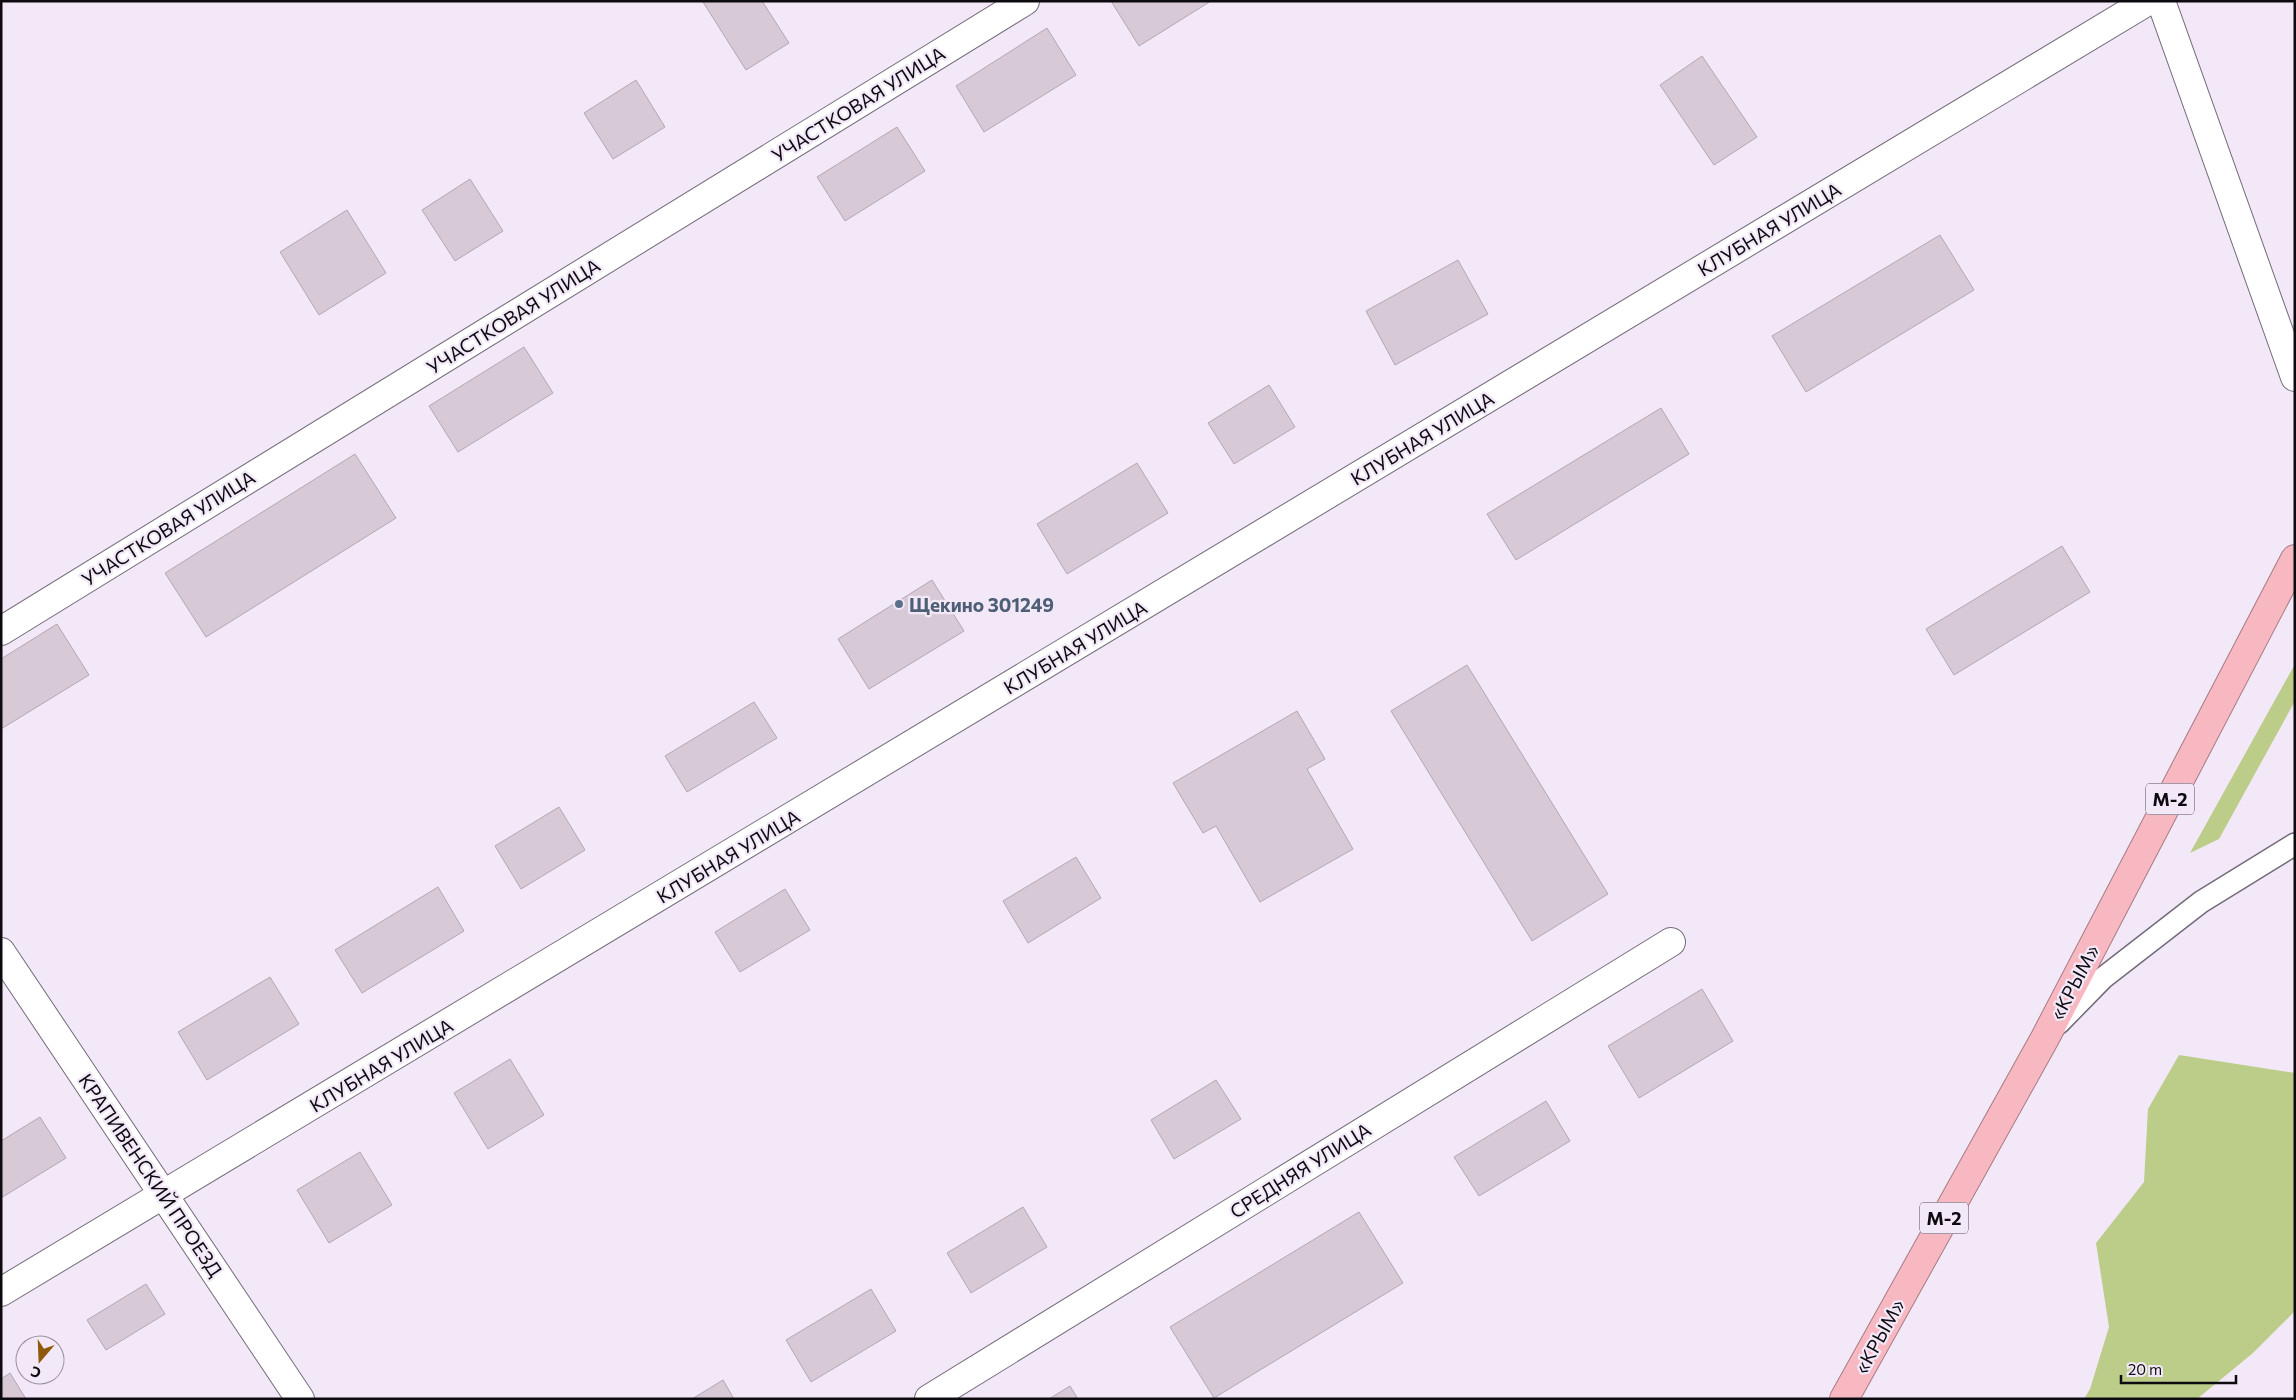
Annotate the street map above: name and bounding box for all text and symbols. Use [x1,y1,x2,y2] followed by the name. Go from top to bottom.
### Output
[767,41,949,167] street label: УЧАСТКОВАЯ УЛИЦА
[1693,177,1845,281] street label: КЛУБНАЯ УЛИЦА
[422,253,604,379] street label: УЧАСТКОВАЯ УЛИЦА
[1346,386,1498,490] street label: КЛУБНАЯ УЛИЦА
[77,465,259,591] street label: УЧАСТКОВАЯ УЛИЦА
[909,593,1054,616] place label: Щекино 301249
[999,595,1151,699] street label: КЛУБНАЯ УЛИЦА
[893,598,905,610] marker: Щекино 301249
[2146,784,2194,814] road number: М-2
[652,804,804,908] street label: КЛУБНАЯ УЛИЦА
[2045,940,2103,1023] street label: «КРЫМ»
[305,1013,457,1117] street label: КЛУБНАЯ УЛИЦА
[74,1069,228,1281] street label: КРАПИВЕНСКИЙ ПРОЕЗД
[1225,1117,1375,1223] street label: СРЕДНЯЯ УЛИЦА
[1920,1202,1968,1234] road number: М-2
[1849,1295,1909,1377] street label: «КРЫМ»
[15,1335,65,1385] north arrow
[2121,1352,2236,1384] scale bar
[2128,1360,2162,1378] text: 20 m
[28,1363,43,1382] text: С

